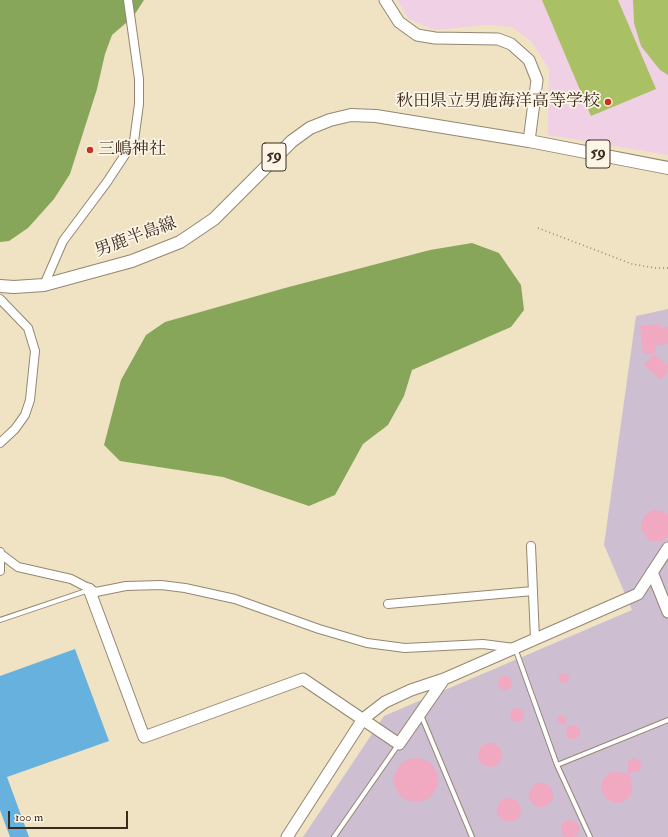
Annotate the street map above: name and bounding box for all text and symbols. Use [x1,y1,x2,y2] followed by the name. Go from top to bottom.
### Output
[396,92,600,112] place label: 秋田県立男鹿海洋高等学校
[603,97,613,107] marker: 秋田県立男鹿海洋高等学校
[98,140,166,160] place label: 三嶋神社
[586,140,610,168] road number: 59
[262,143,286,171] road number: 59
[85,145,95,155] marker: 三嶋神社
[93,214,179,262] street label: 男鹿半島線
[10,803,130,829] scale bar
[15,810,43,825] text: 100 m

